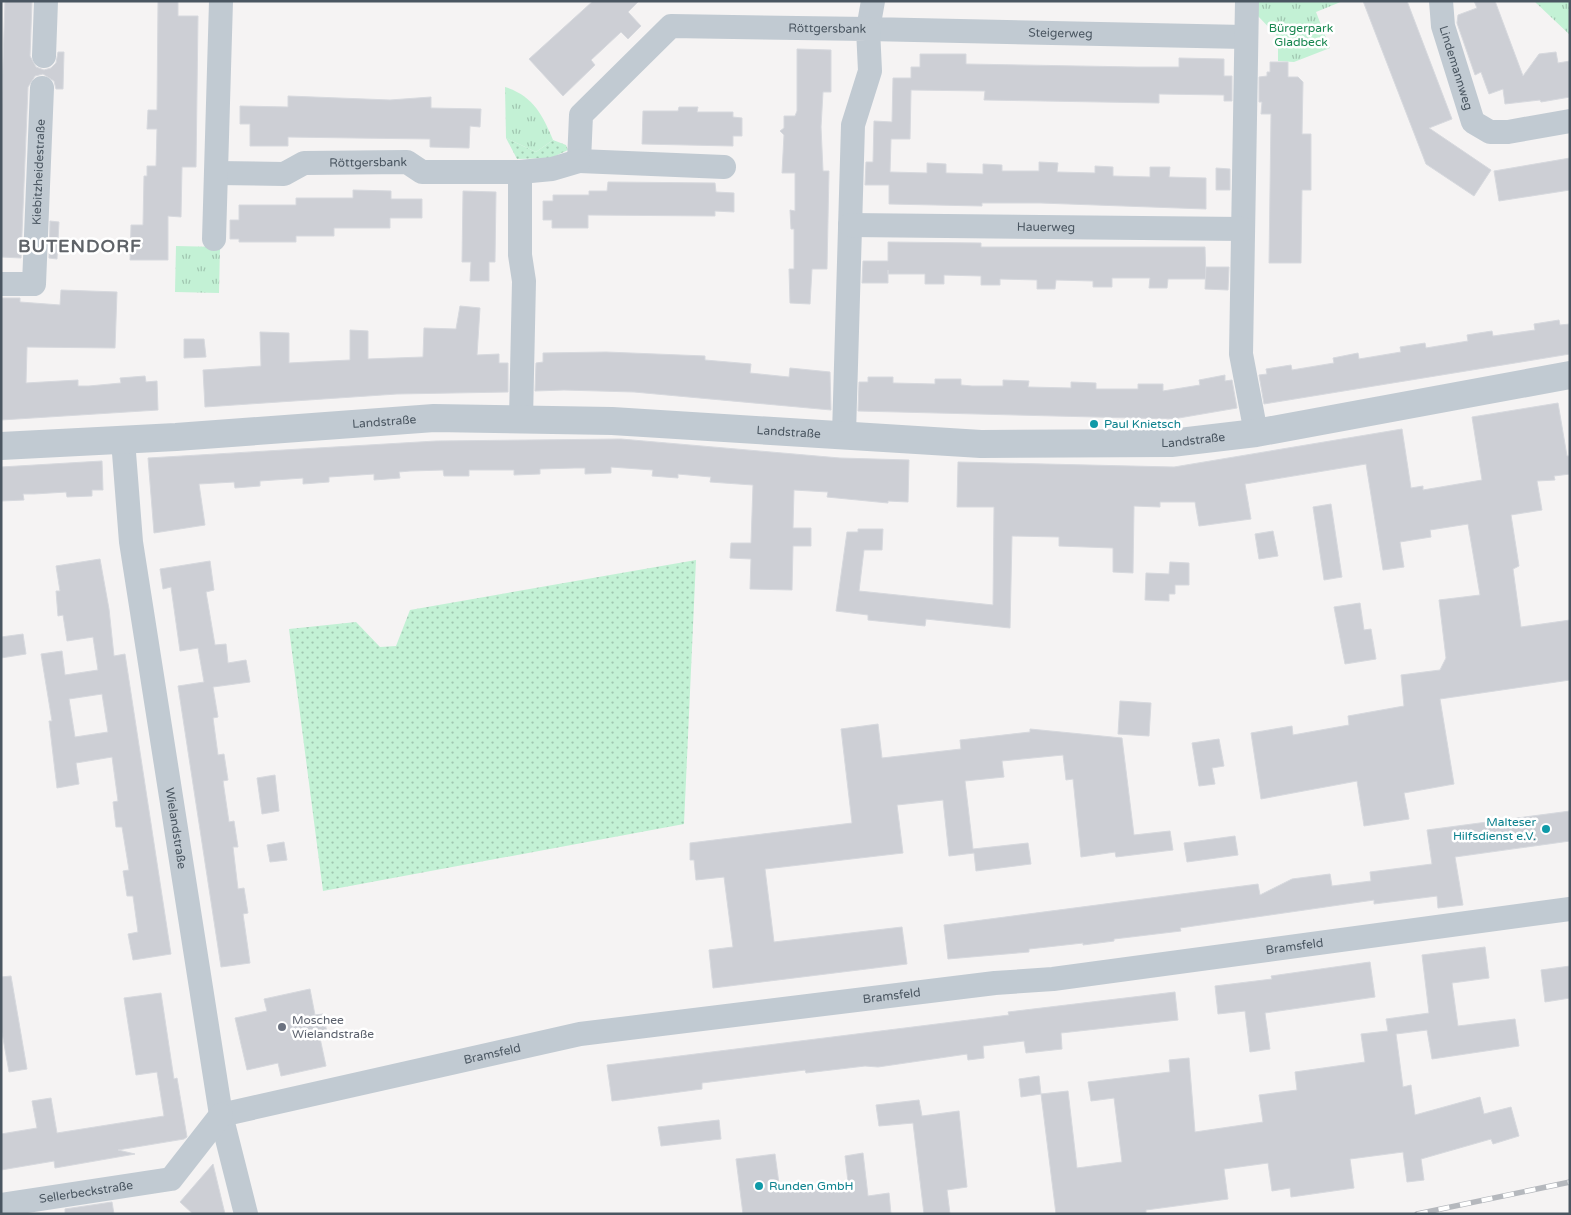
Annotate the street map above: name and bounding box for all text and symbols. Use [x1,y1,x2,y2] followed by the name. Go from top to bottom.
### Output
[788,21,867,36] street label: Röttgersbank
[1269,21,1334,49] park label: Bürgerpark Gladbeck
[1436,24,1476,112] street label: Lindemannweg
[1028,25,1093,41] street label: Steigerweg
[29,119,48,225] street label: Kiebitzheidestraße
[329,155,408,170] street label: Röttgersbank
[1017,220,1075,234] street label: Hauerweg
[18,235,142,257] district label: BUTENDORF
[352,412,417,431] street label: Landstraße
[1104,417,1181,431] place label: Paul Knietsch
[1088,418,1100,430] marker: Paul Knietsch
[756,423,821,441] street label: Landstraße
[1161,430,1226,450] street label: Landstraße
[163,786,189,870] street label: Wielandstraße
[1453,815,1536,843] place label: Malteser Hilfsdienst e.V.
[1540,823,1552,835] marker: Malteser Hilfsdienst e.V.
[1265,935,1324,957] street label: Bramsfeld
[862,985,921,1006] street label: Bramsfeld
[292,1013,374,1041] place label: Moschee Wielandstraße
[276,1021,288,1033] marker: Moschee Wielandstraße
[462,1041,522,1067] street label: Bramsfeld
[38,1178,134,1206] street label: Sellerbeckstraße
[769,1179,854,1193] place label: Runden GmbH
[753,1180,765,1192] marker: Runden GmbH

